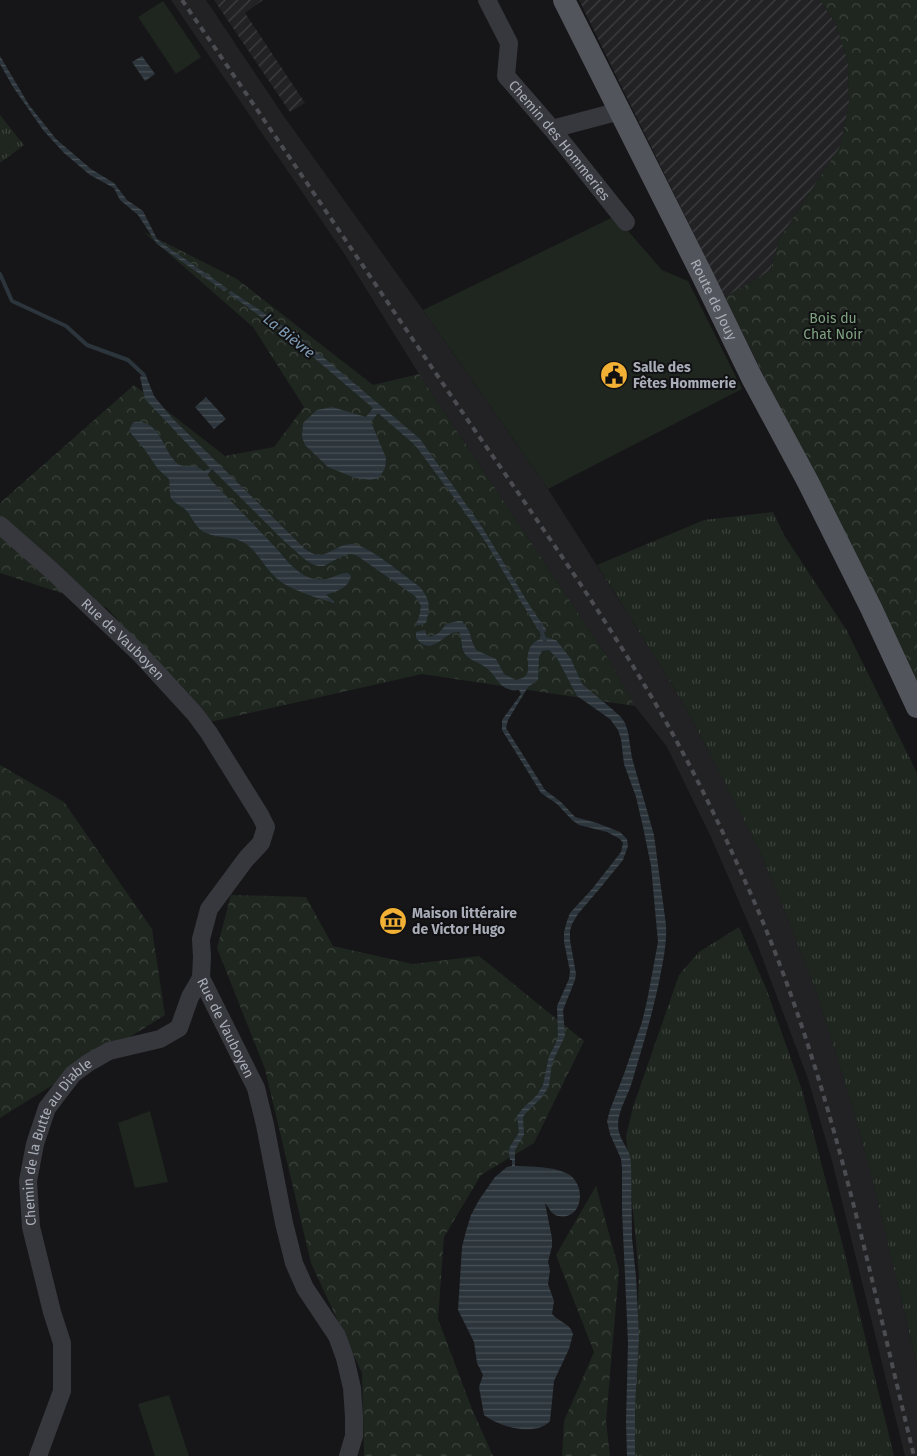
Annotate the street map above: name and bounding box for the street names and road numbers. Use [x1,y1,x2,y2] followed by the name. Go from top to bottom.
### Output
[505,77,614,204] street label: Chemin des Hommeries
[686,256,740,343] street label: Route de Jouy
[78,595,168,684] street label: Rue de Vauboyen
[193,975,258,1081] street label: Rue de Vauboyen
[20,1055,96,1226] street label: Chemin de la Butte au Diable

